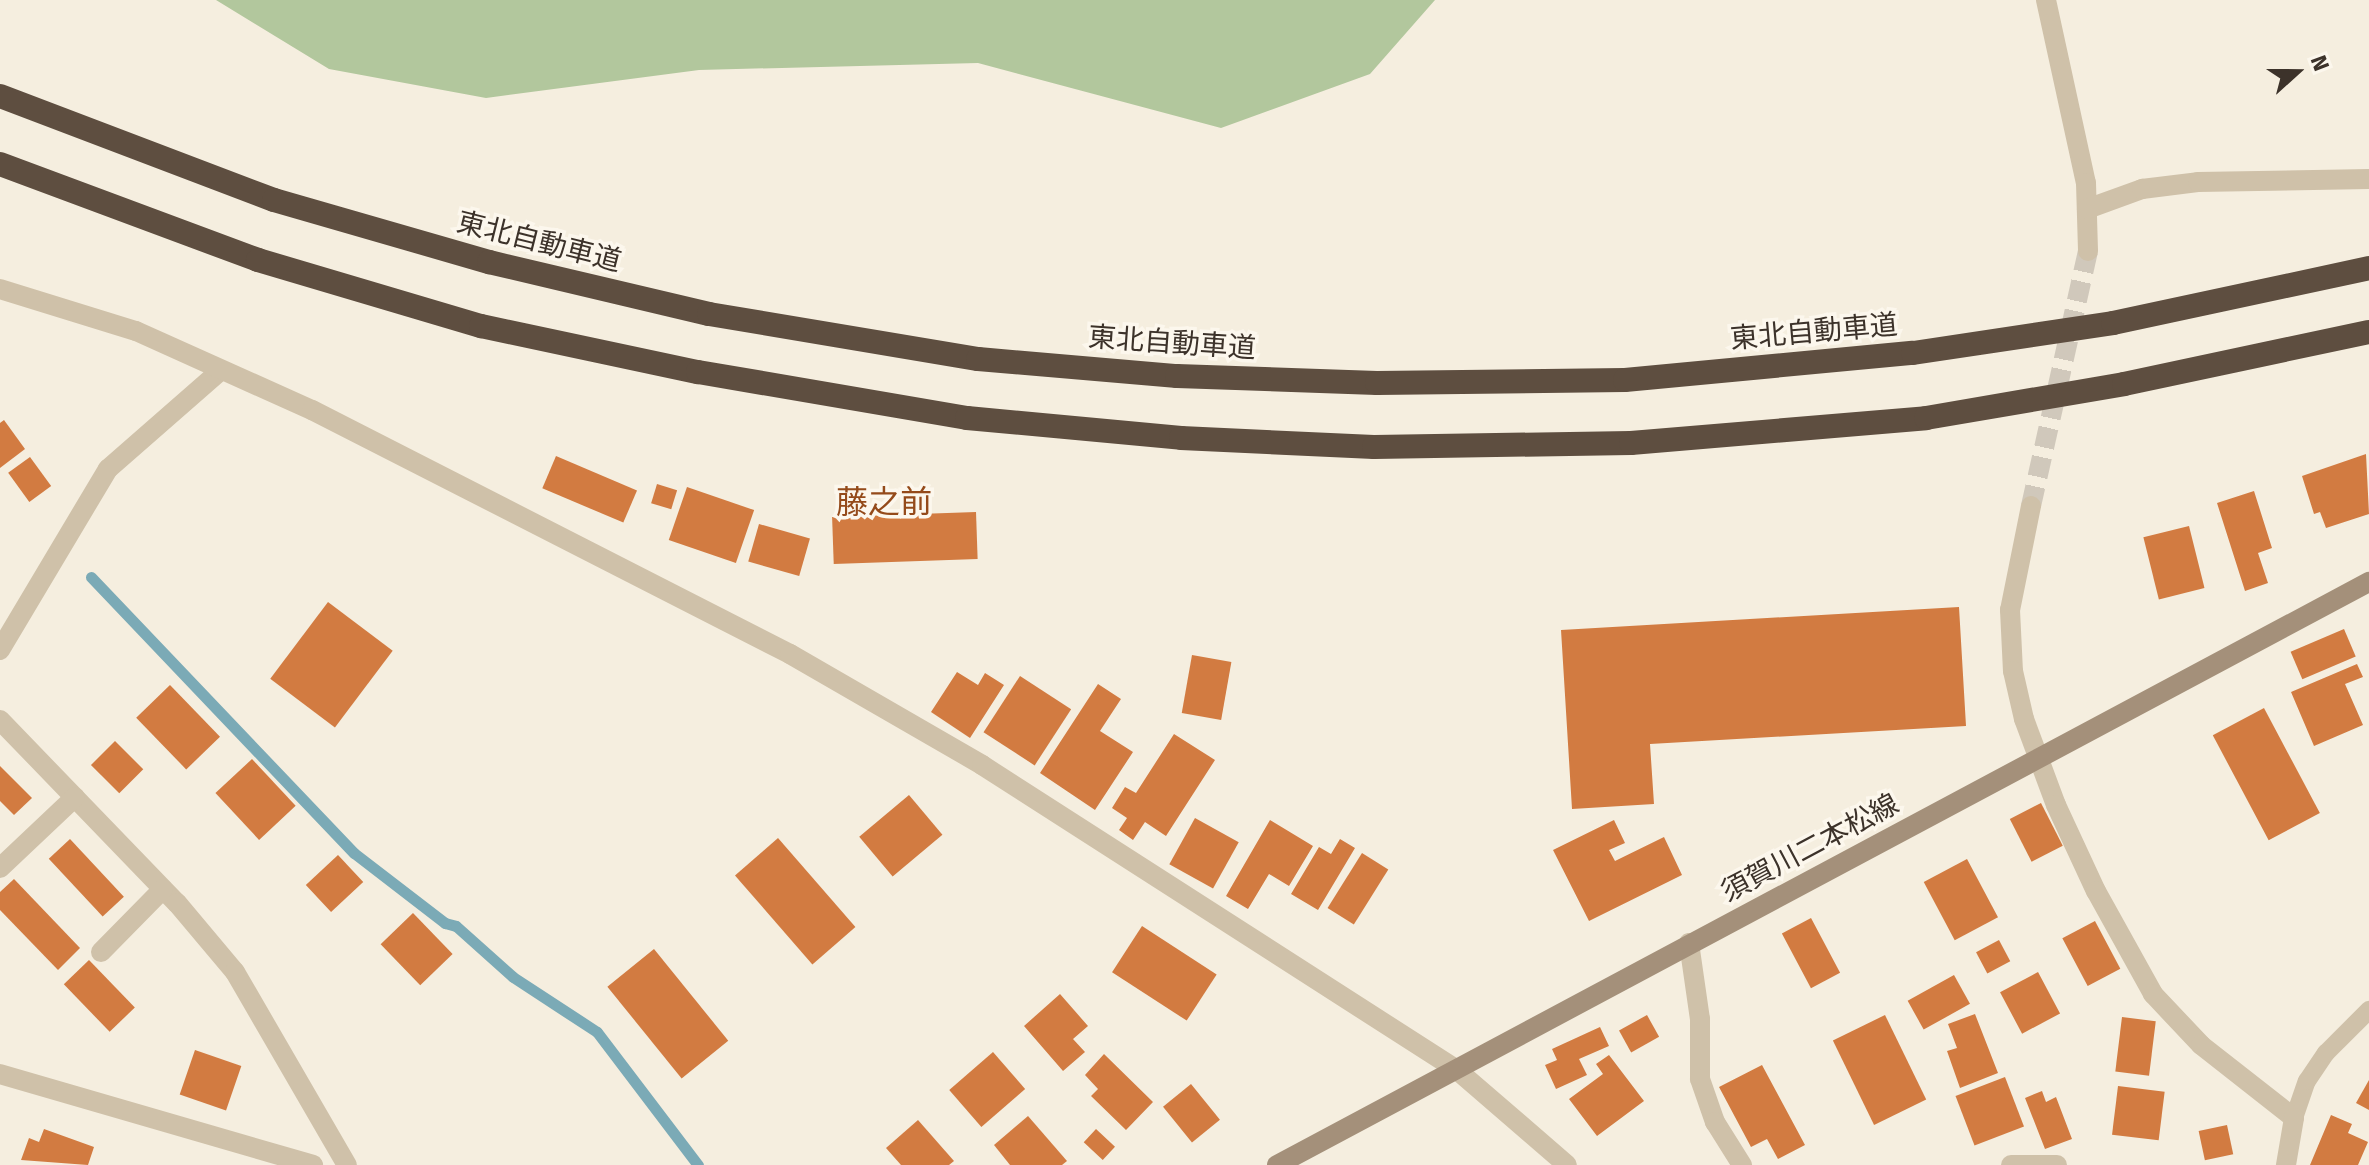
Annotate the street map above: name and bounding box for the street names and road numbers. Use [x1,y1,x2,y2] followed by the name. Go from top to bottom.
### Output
[453,205,625,279] street label: 東北自動車道
[1729,308,1899,356] street label: 東北自動車道
[1087,320,1257,366] street label: 東北自動車道
[1716,787,1904,909] street label: 須賀川二本松線

